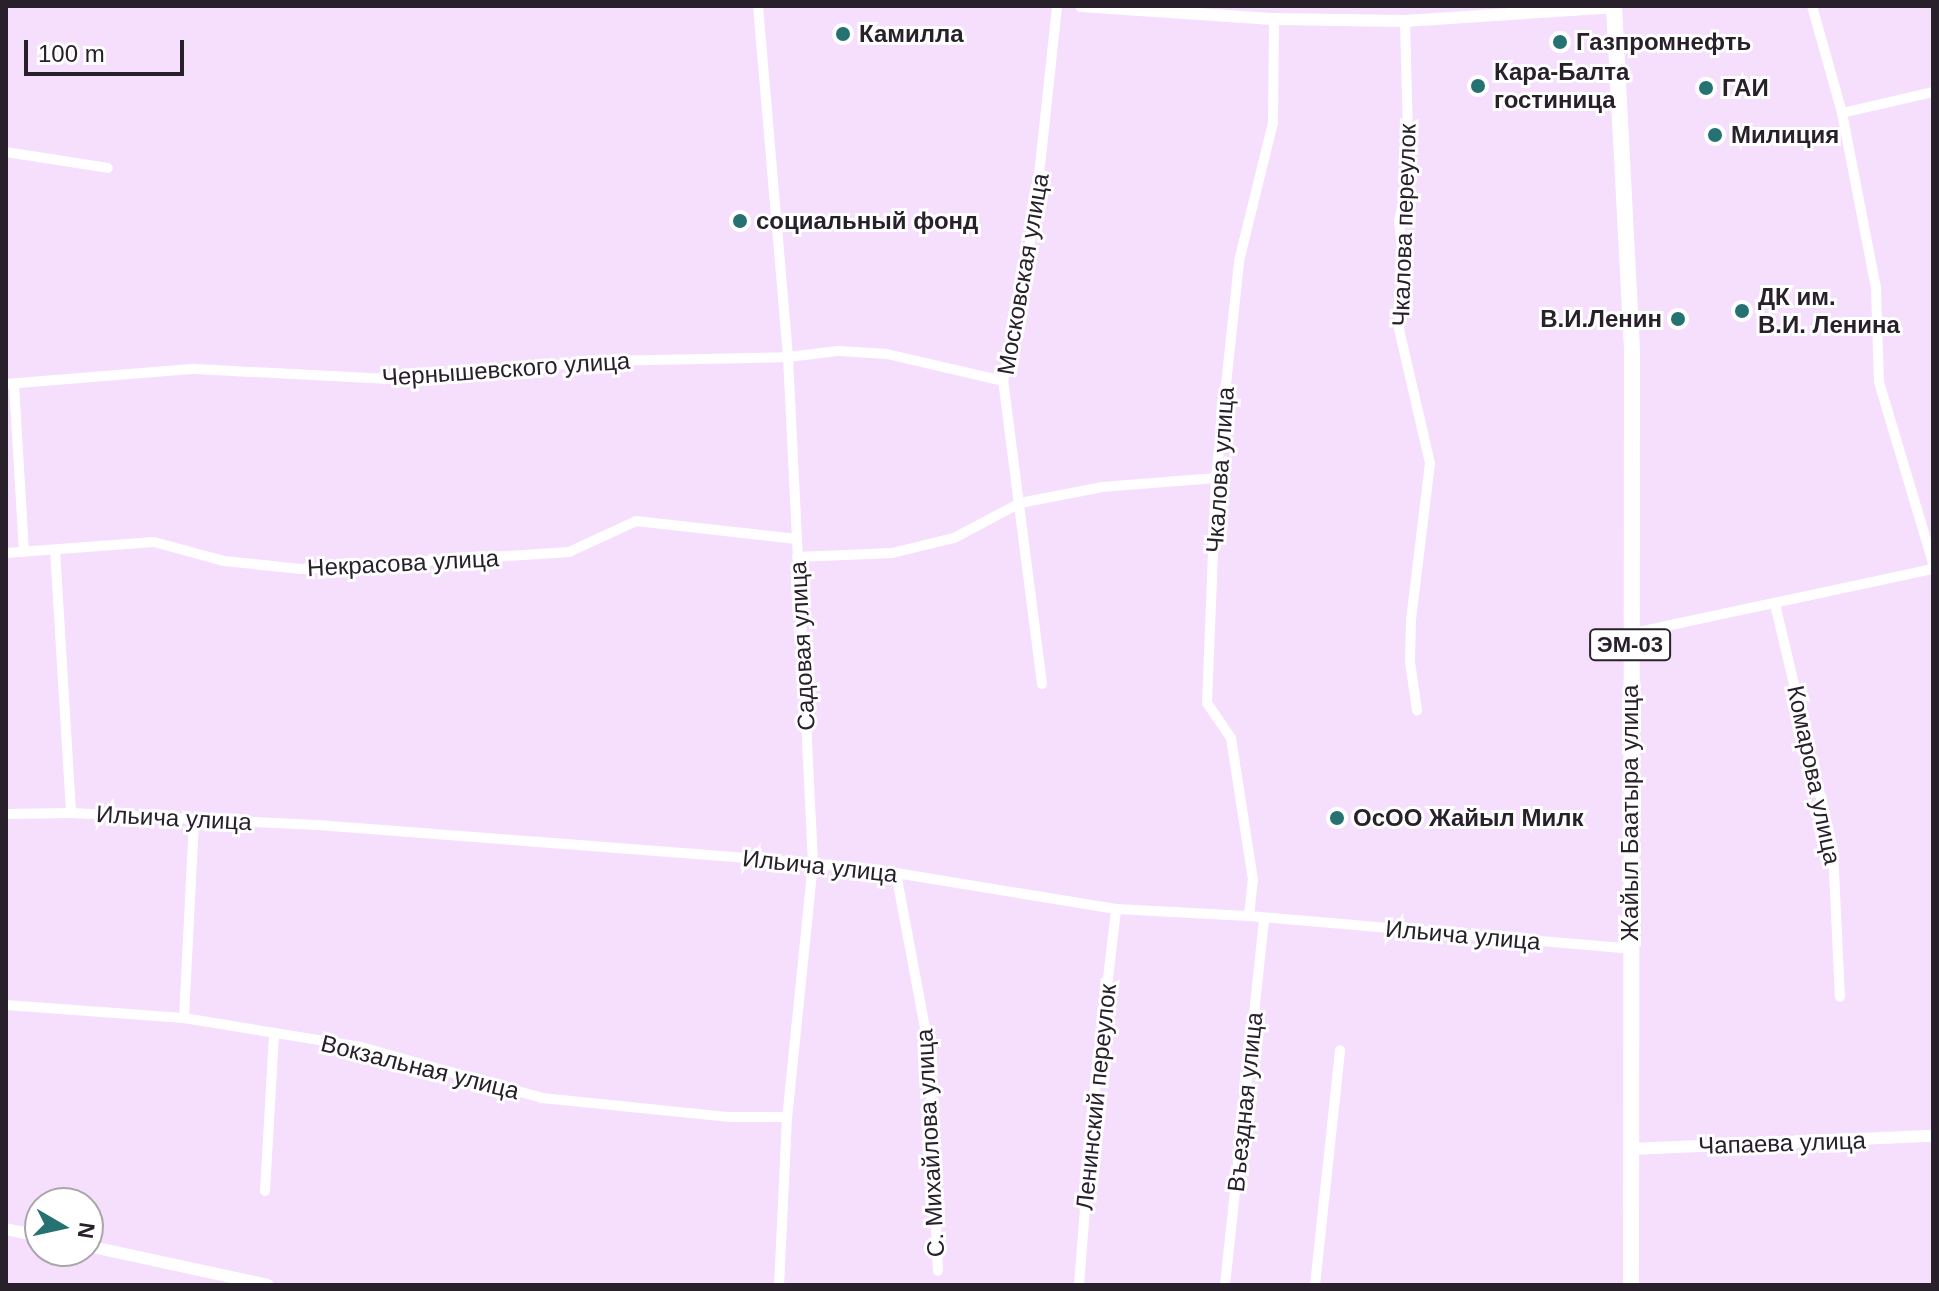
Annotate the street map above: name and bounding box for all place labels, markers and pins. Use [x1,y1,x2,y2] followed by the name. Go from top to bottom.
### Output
[859,20,964,48] place label: Камилла
[834,25,852,43] marker: Камилла
[1576,28,1751,56] place label: Газпромнефть
[1551,33,1569,51] marker: Газпромнефть
[1494,58,1629,114] place label: Кара-Балта гостиница
[1722,74,1769,102] place label: ГАИ
[1469,77,1487,95] marker: Кара-Балта гостиница
[1697,79,1715,97] marker: ГАИ
[1731,121,1839,149] place label: Милиция
[1706,126,1724,144] marker: Милиция
[756,207,978,235] place label: социальный фонд
[731,212,749,230] marker: социальный фонд
[1758,283,1900,339] place label: ДК им. В.И. Ленина
[1733,302,1751,320] marker: ДК им. В.И. Ленина
[1540,305,1662,333] place label: В.И.Ленин
[1669,310,1687,328] marker: В.И.Ленин
[1353,804,1584,832] place label: ОсОО Жайыл Милк
[1328,809,1346,827] marker: ОсОО Жайыл Милк

